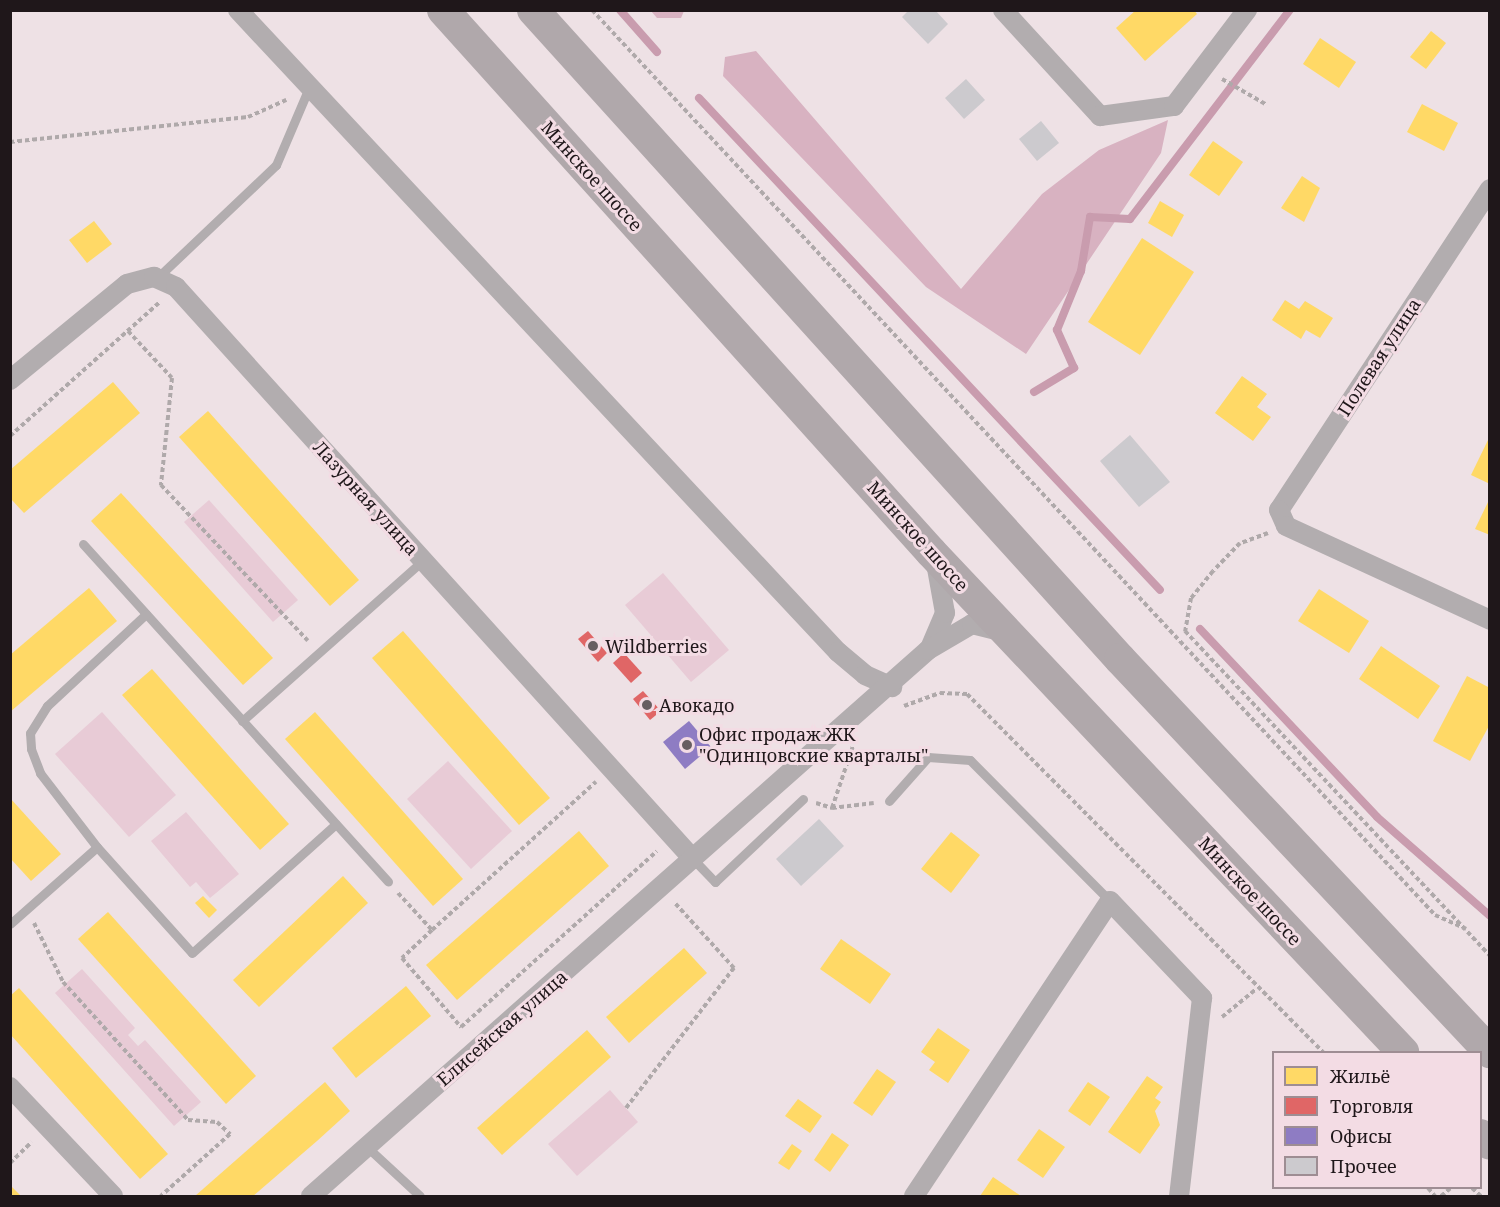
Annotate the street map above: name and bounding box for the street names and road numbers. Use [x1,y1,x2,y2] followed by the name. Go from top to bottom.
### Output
[537,117,647,235] street label: Минское шоссе
[1333,294,1425,420] street label: Полевая улица
[309,436,423,560] street label: Лазурная улица
[863,477,973,595] street label: Минское шоссе
[1194,832,1306,950] street label: Минское шоссе
[432,966,572,1090] street label: Елисейская улица

